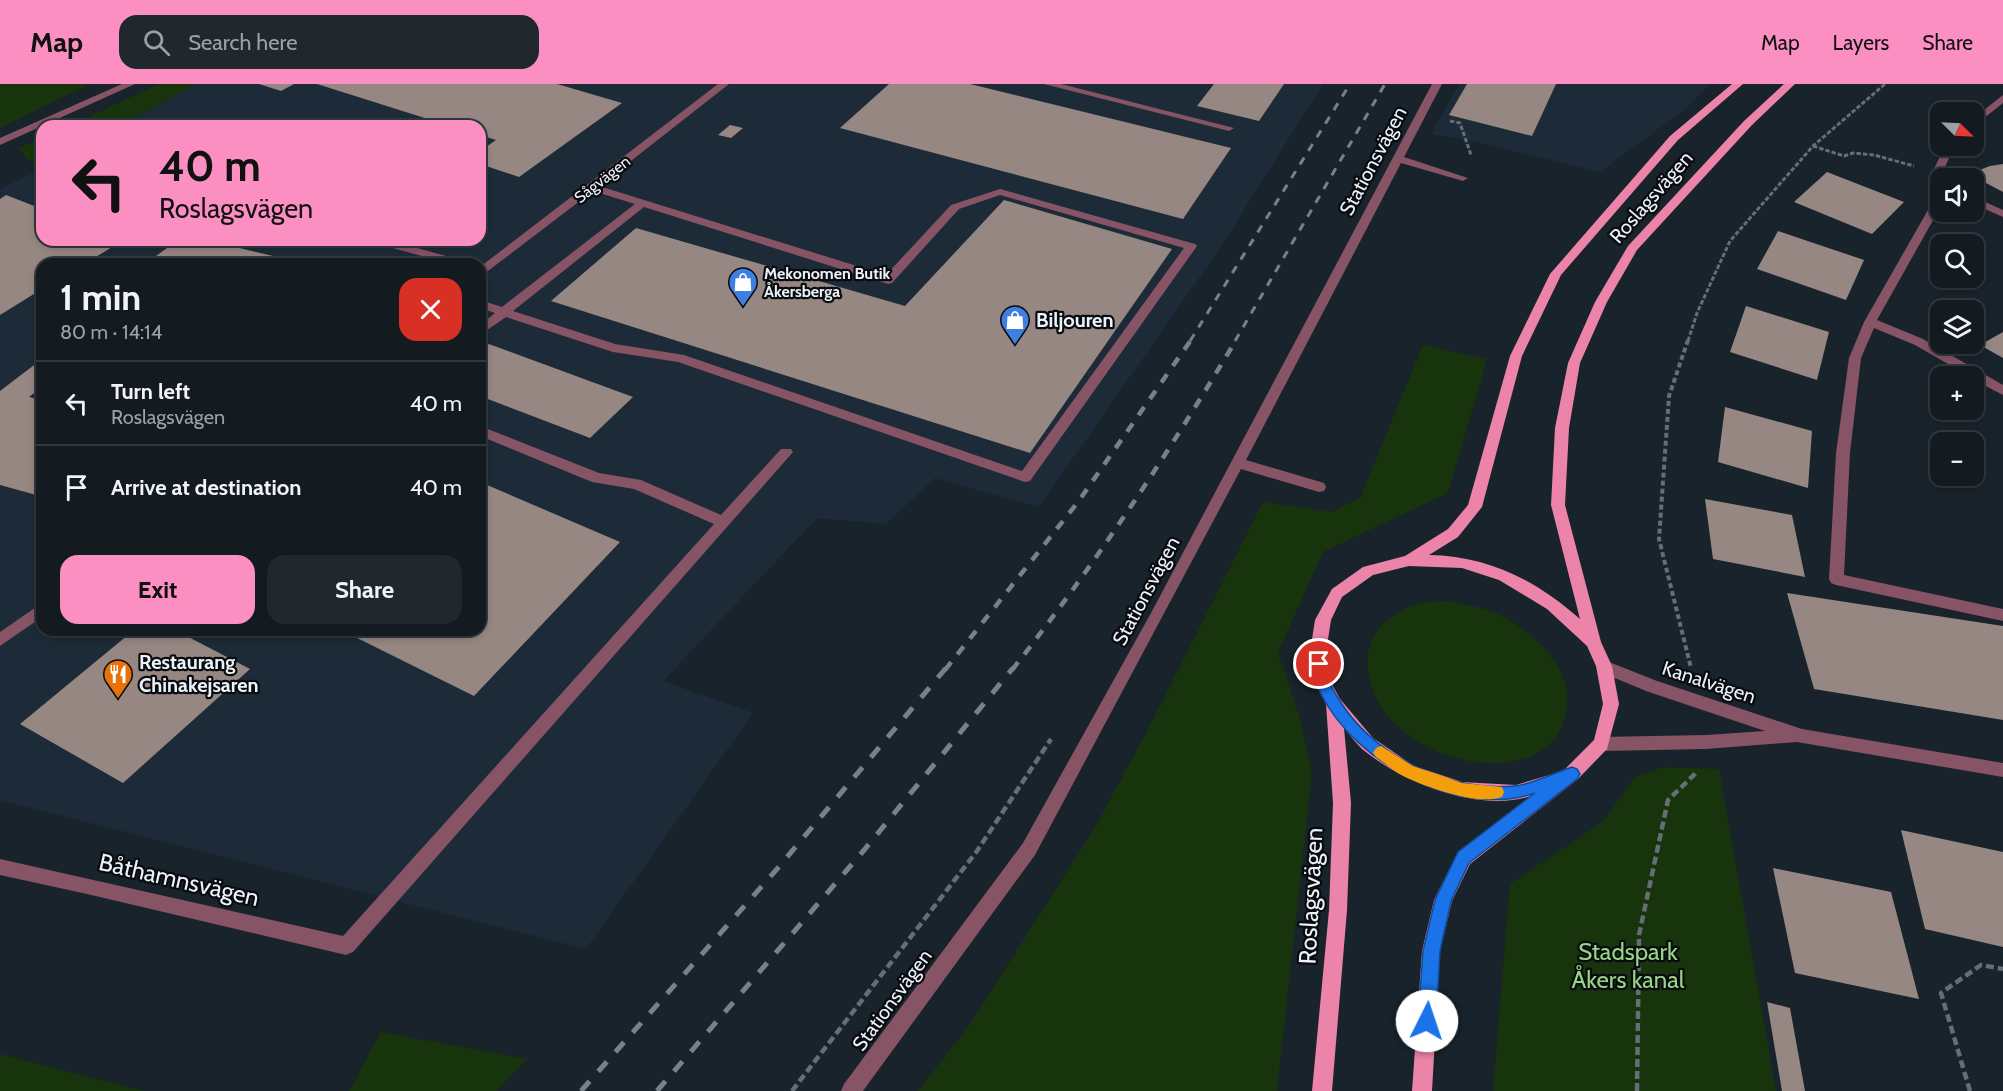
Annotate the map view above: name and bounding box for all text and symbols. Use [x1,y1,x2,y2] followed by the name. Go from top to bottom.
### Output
[119,15,539,69] search box
[30,25,83,59] text: Map
[140,26,173,59] icon: search
[188,29,297,56] text: Search here
[1761,30,1800,55] text: Map
[1833,30,1889,55] text: Layers
[1922,30,1973,55] text: Share
[1930,102,1984,156] north arrow
[1930,102,1984,486] map controls
[1334,103,1412,219] street label: Stationsvägen
[159,140,261,192] text: 40 m
[60,144,138,222] icon: left
[1604,146,1698,248] street label: Roslagsvägen
[571,152,634,207] street label: Sågvägen
[1930,168,1984,222] button: sound
[159,192,313,225] text: Roslagsvägen
[1930,234,1984,288] button: search
[764,264,891,301] place label: Mekonomen Butik Åkersberga
[727,266,759,308] shop icon: Mekonomen Butik Åkersberga
[60,275,141,319] text: 1 min
[399,278,462,341] button: close
[1930,300,1984,354] button: layers
[999,304,1031,346] shop icon: Biljouren
[1036,308,1113,332] place label: Biljouren
[60,320,162,344] text: 80 m · 14:14
[1930,366,1984,420] button: +
[111,378,190,405] text: Turn left
[60,387,93,420] icon: left
[410,390,462,417] text: 40 m
[111,405,225,429] text: Roslagsvägen
[1930,432,1984,486] button: −
[60,471,93,504] icon: arrive
[111,474,301,501] text: Arrive at destination
[410,474,462,501] text: 40 m
[1107,533,1185,649] street label: Stationsvägen
[60,555,255,624] button: Exit
[267,555,462,624] button: Share
[1293,638,1344,689] pin
[1302,647,1335,680] icon: arrive
[139,650,259,697] place label: Restaurang Chinakejsaren
[1659,656,1759,708] street label: Kanalvägen
[102,658,134,700] restaurant icon: Restaurang Chinakejsaren
[1292,827,1329,965] street label: Roslagsvägen
[96,847,262,912] street label: Båthamnsvägen
[1572,937,1685,994] park label: Stadspark Åkers kanal
[847,945,937,1055] street label: Stationsvägen
[1395,989,1459,1053] position arrow

